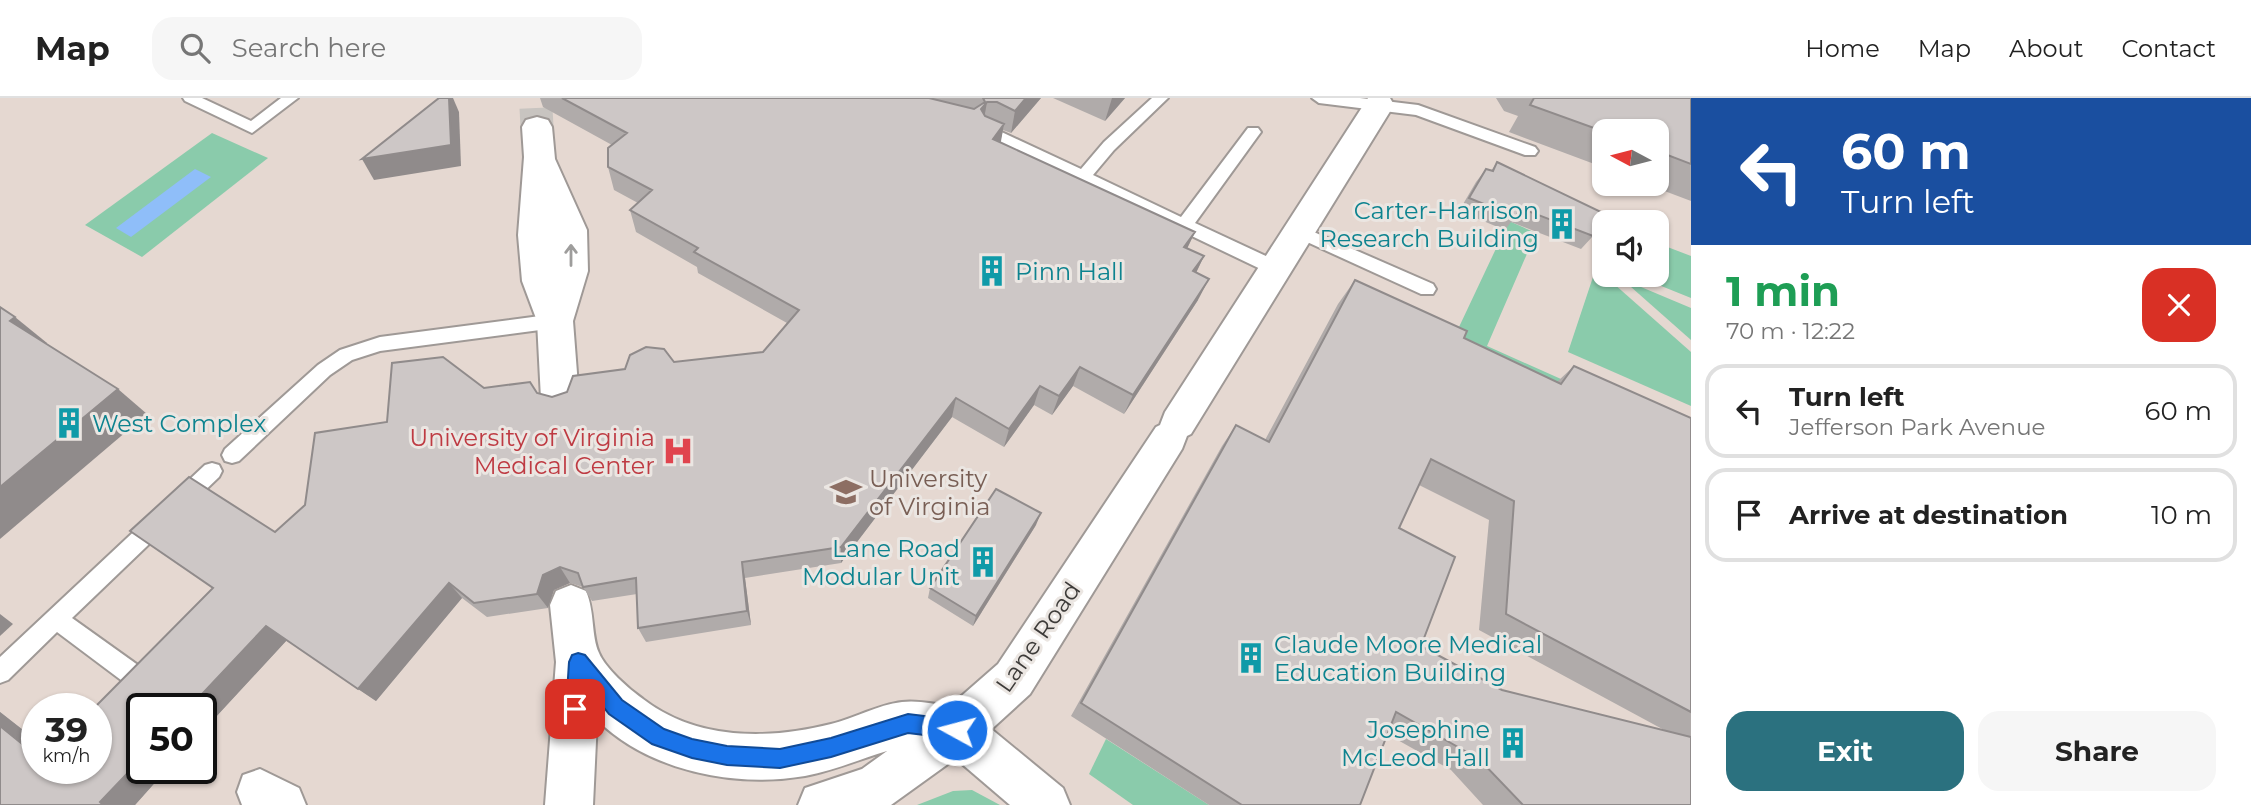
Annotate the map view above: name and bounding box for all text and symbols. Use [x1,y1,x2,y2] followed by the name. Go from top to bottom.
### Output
[152,17,642,80] search box
[35,28,110,68] text: Map
[176,29,214,67] icon: search
[232,32,386,64] text: Search here
[1805,34,1880,63] text: Home
[1918,34,1971,63] text: Map
[2009,34,2083,63] text: About
[2121,34,2216,63] text: Contact
[1592,119,1670,196] north arrow
[1592,119,1669,287] map controls
[1841,122,1971,181] text: 60 m
[1726,126,1817,217] icon: left
[1841,182,1975,221] text: Turn left
[1319,196,1539,253] place label: Carter-Harrison Research Building
[1545,207,1579,241] building icon: Carter-Harrison Research Building
[1592,210,1669,287] button: sound
[564,244,578,267] one-way arrow
[975,254,1009,288] building icon: Pinn Hall
[1015,257,1124,286] place label: Pinn Hall
[1726,265,1840,317] text: 1 min
[2142,268,2216,342] button: close
[1726,317,1855,345] text: 70 m · 12:22
[1789,381,1905,413] text: Turn left
[1730,392,1768,430] icon: left
[2145,395,2212,427] text: 60 m
[52,406,86,440] building icon: West Complex
[92,409,266,438] place label: West Complex
[1789,413,2046,441] text: Jefferson Park Avenue
[409,423,655,480] place label: University of Virginia Medical Center
[661,434,695,468] hospital icon: University of Virginia Medical Center
[869,464,990,521] place label: University of Virginia
[829,475,863,509] school or university icon: University of Virginia
[1730,496,1768,534] icon: arrive
[1789,499,2068,531] text: Arrive at destination
[2151,499,2212,531] text: 10 m
[802,534,960,591] place label: Lane Road Modular Unit
[966,545,1000,579] building icon: Lane Road Modular Unit
[989,576,1087,698] street label: Lane Road
[1274,630,1542,687] place label: Claude Moore Medical Education Building
[1234,641,1268,675] building icon: Claude Moore Medical Education Building
[545,679,605,739] pin
[556,690,594,728] icon: arrive
[126,693,217,784] speed limit sign: 50
[920,693,994,767] position arrow
[45,708,88,751] text: 39
[1726,711,1964,791] button: Exit
[1978,711,2216,791] button: Share
[1341,715,1490,772] place label: Josephine McLeod Hall
[1496,726,1530,760] building icon: Josephine McLeod Hall
[42,745,91,767] text: km/h

